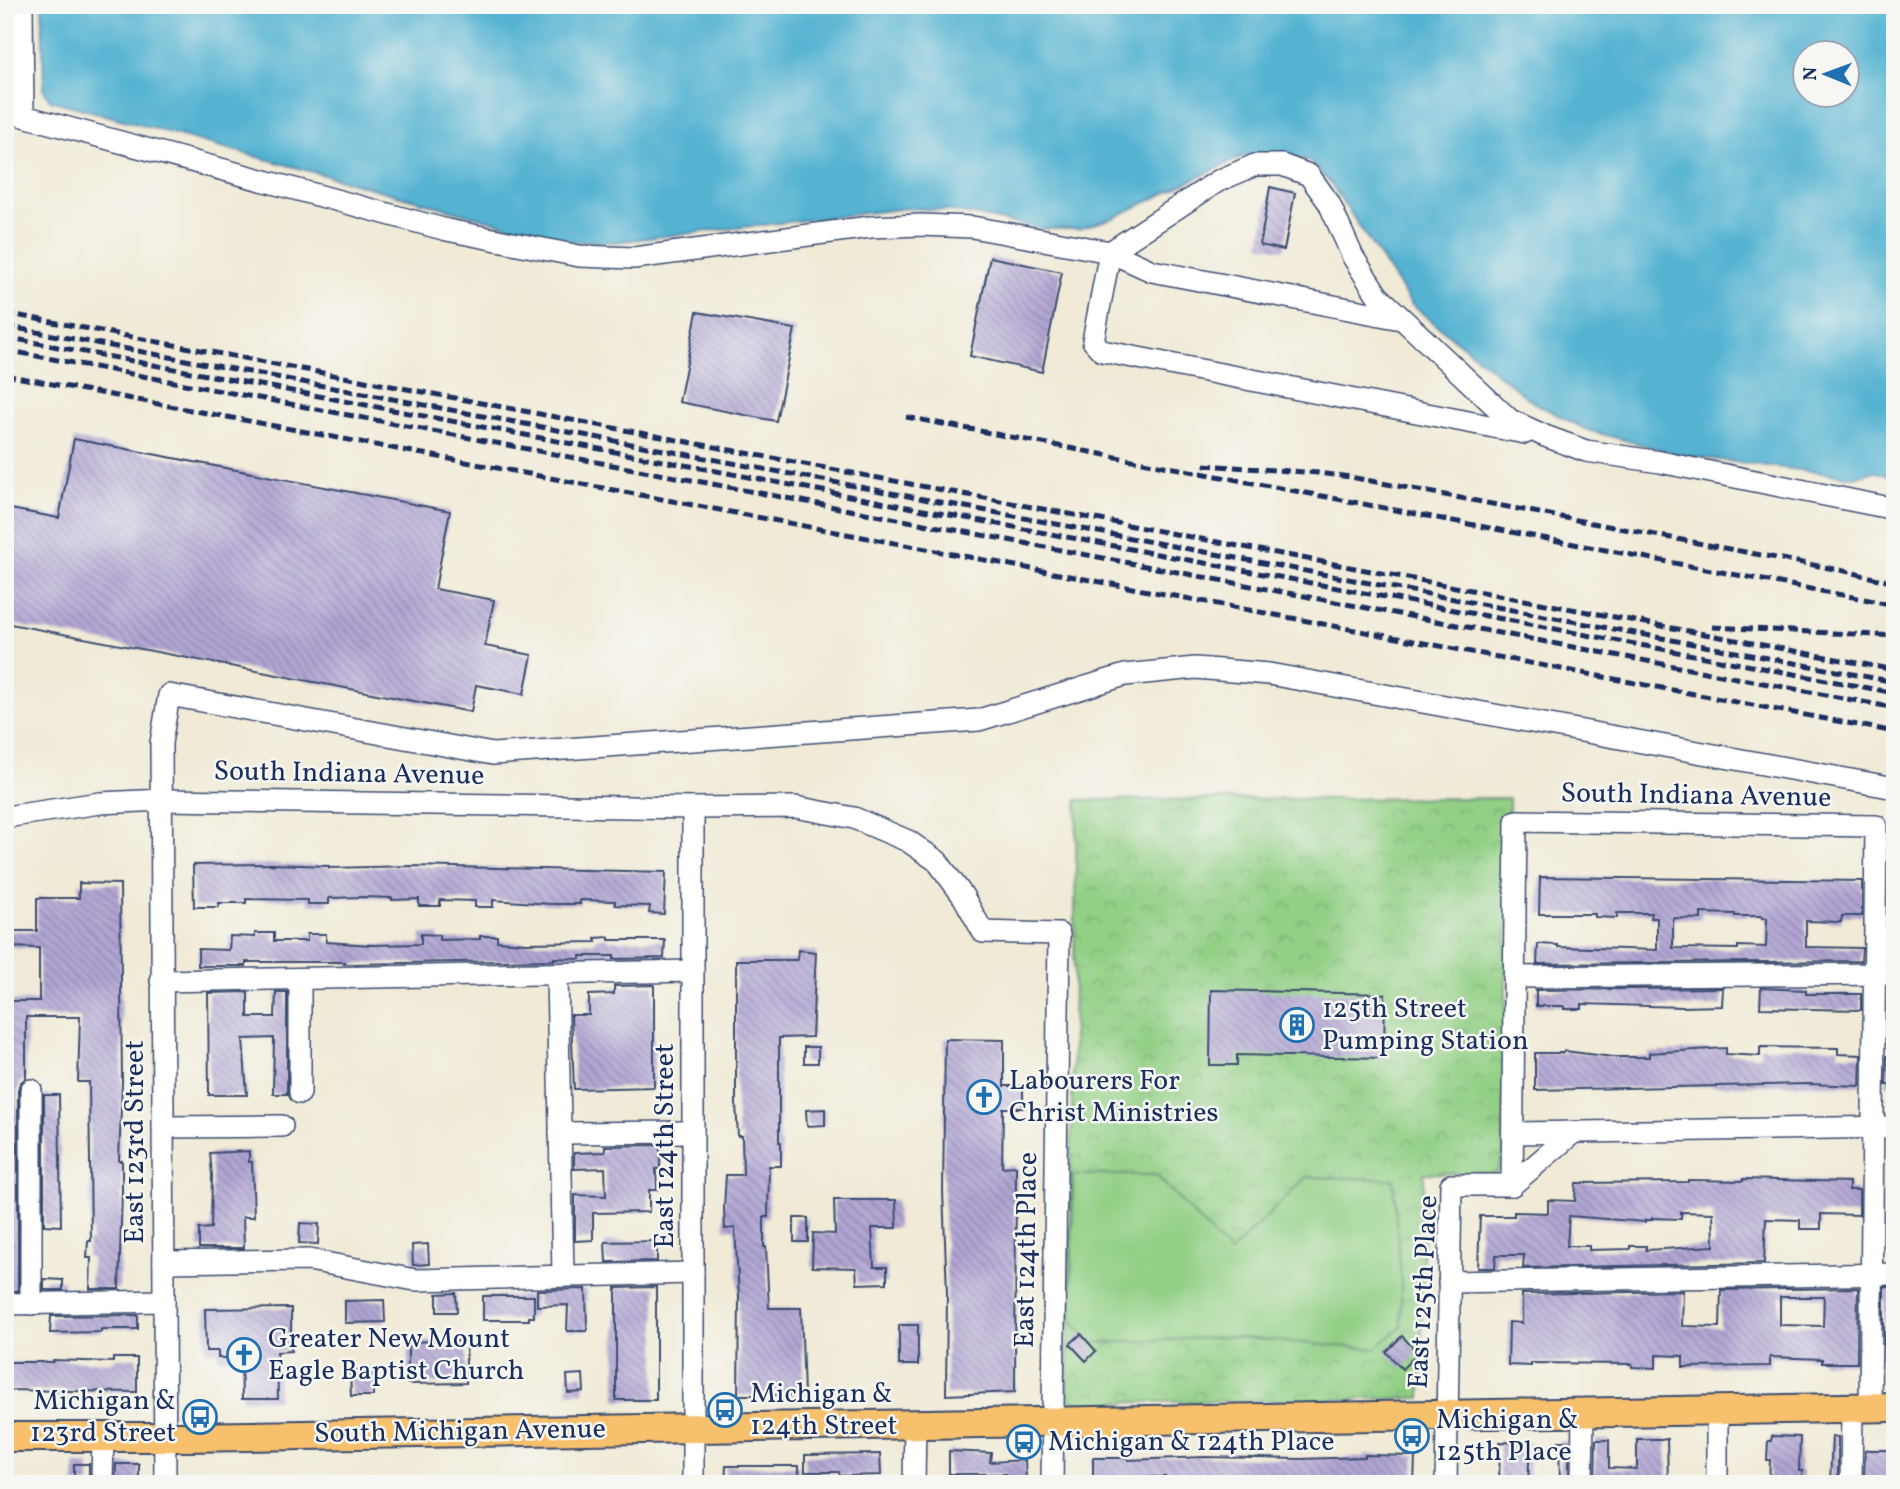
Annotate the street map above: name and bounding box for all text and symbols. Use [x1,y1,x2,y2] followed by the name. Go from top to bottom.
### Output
[1792,38,1862,108] north arrow
[1798,66,1824,81] text: N
[213,752,485,796] street label: South Indiana Avenue
[1560,774,1832,818] street label: South Indiana Avenue
[1322,990,1529,1061] place label: 125th Street Pumping Station
[1278,1006,1316,1044] building icon: 125th Street Pumping Station
[116,1040,155,1244] street label: East 123rd Street
[646,1043,685,1249] street label: East 124th Street
[1009,1062,1218,1133] place label: Labourers For Christ Ministries
[965,1078,1003,1116] church icon: Labourers For Christ Ministries
[1006,1151,1048,1349] street label: East 124th Place
[1399,1194,1449,1390] street label: East 125th Place
[268,1320,524,1391] place label: Greater New Mount Eagle Baptist Church
[225,1336,263,1374] church icon: Greater New Mount Eagle Baptist Church
[750,1375,897,1446] place label: Michigan & 124th Street
[30,1382,176,1453] place label: Michigan & 123rd Street
[706,1391,744,1429] bus stop icon: Michigan & 124th Street
[181,1398,219,1436] bus stop icon: Michigan & 123rd Street
[1436,1401,1579,1472] place label: Michigan & 125th Place
[314,1410,606,1454] street label: South Michigan Avenue
[1393,1417,1431,1455] bus stop icon: Michigan & 125th Place
[1005,1423,1043,1461] bus stop icon: Michigan & 124th Place
[1048,1423,1335,1462] place label: Michigan & 124th Place

